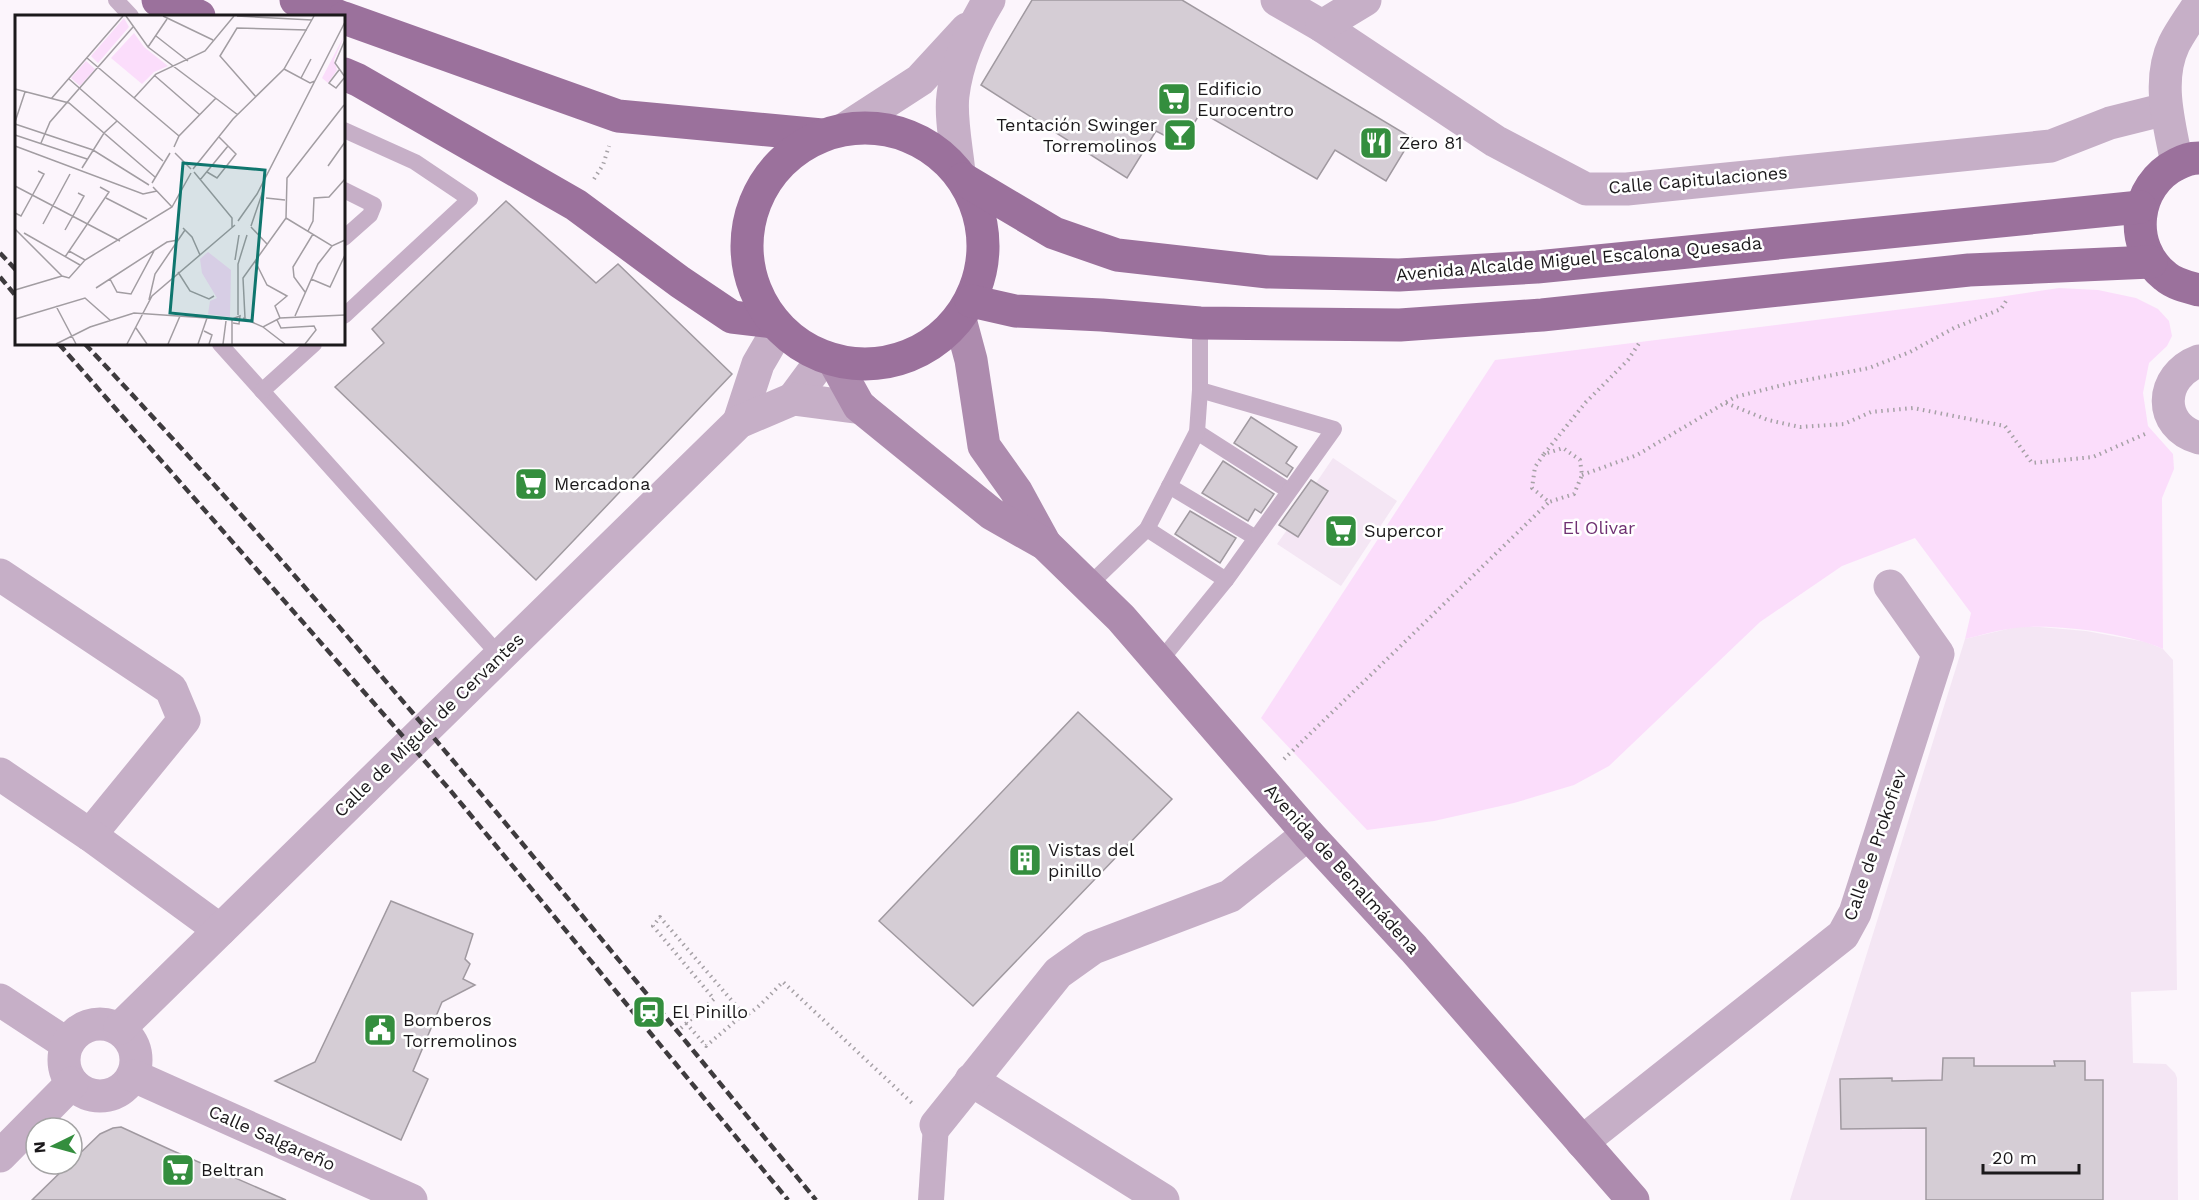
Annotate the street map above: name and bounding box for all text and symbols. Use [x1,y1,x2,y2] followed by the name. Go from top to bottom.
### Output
[15,15,345,345] inset map
[1197,78,1294,120] place label: Edificio Eurocentro
[1156,81,1192,117] supermarket icon: Edificio Eurocentro
[996,114,1157,156] place label: Tentación Swinger Torremolinos
[1162,117,1198,153] bar icon: Tentación Swinger Torremolinos
[1358,125,1394,161] restaurant icon: Zero 81
[1399,132,1462,153] place label: Zero 81
[1608,161,1788,198] street label: Calle Capitulaciones
[1395,232,1763,285] street label: Avenida Alcalde Miguel Escalona Quesada
[513,466,549,502] supermarket icon: Mercadona
[554,473,650,494] place label: Mercadona
[1323,513,1359,549] supermarket icon: Supercor
[1563,517,1635,538] park label: El Olivar
[1364,520,1444,541] place label: Supercor
[329,628,528,821] street label: Calle de Miguel de Cervantes
[1839,766,1910,923] street label: Calle de Prokofiev
[1261,779,1424,958] street label: Avenida de Benalmádena
[1048,839,1135,881] place label: Vistas del pinillo
[1007,842,1043,878] building icon: Vistas del pinillo
[631,994,667,1030] station icon: El Pinillo
[672,1001,748,1022] place label: El Pinillo
[403,1009,517,1051] place label: Bomberos Torremolinos
[362,1012,398,1048] public building icon: Bomberos Torremolinos
[206,1100,339,1175] street label: Calle Salgareño
[24,1116,84,1176] north arrow
[1983,1137,2079,1175] scale bar
[30,1141,50,1154] text: N
[1992,1147,2037,1168] text: 20 m
[160,1152,196,1188] supermarket icon: Beltran
[201,1159,264,1180] place label: Beltran

